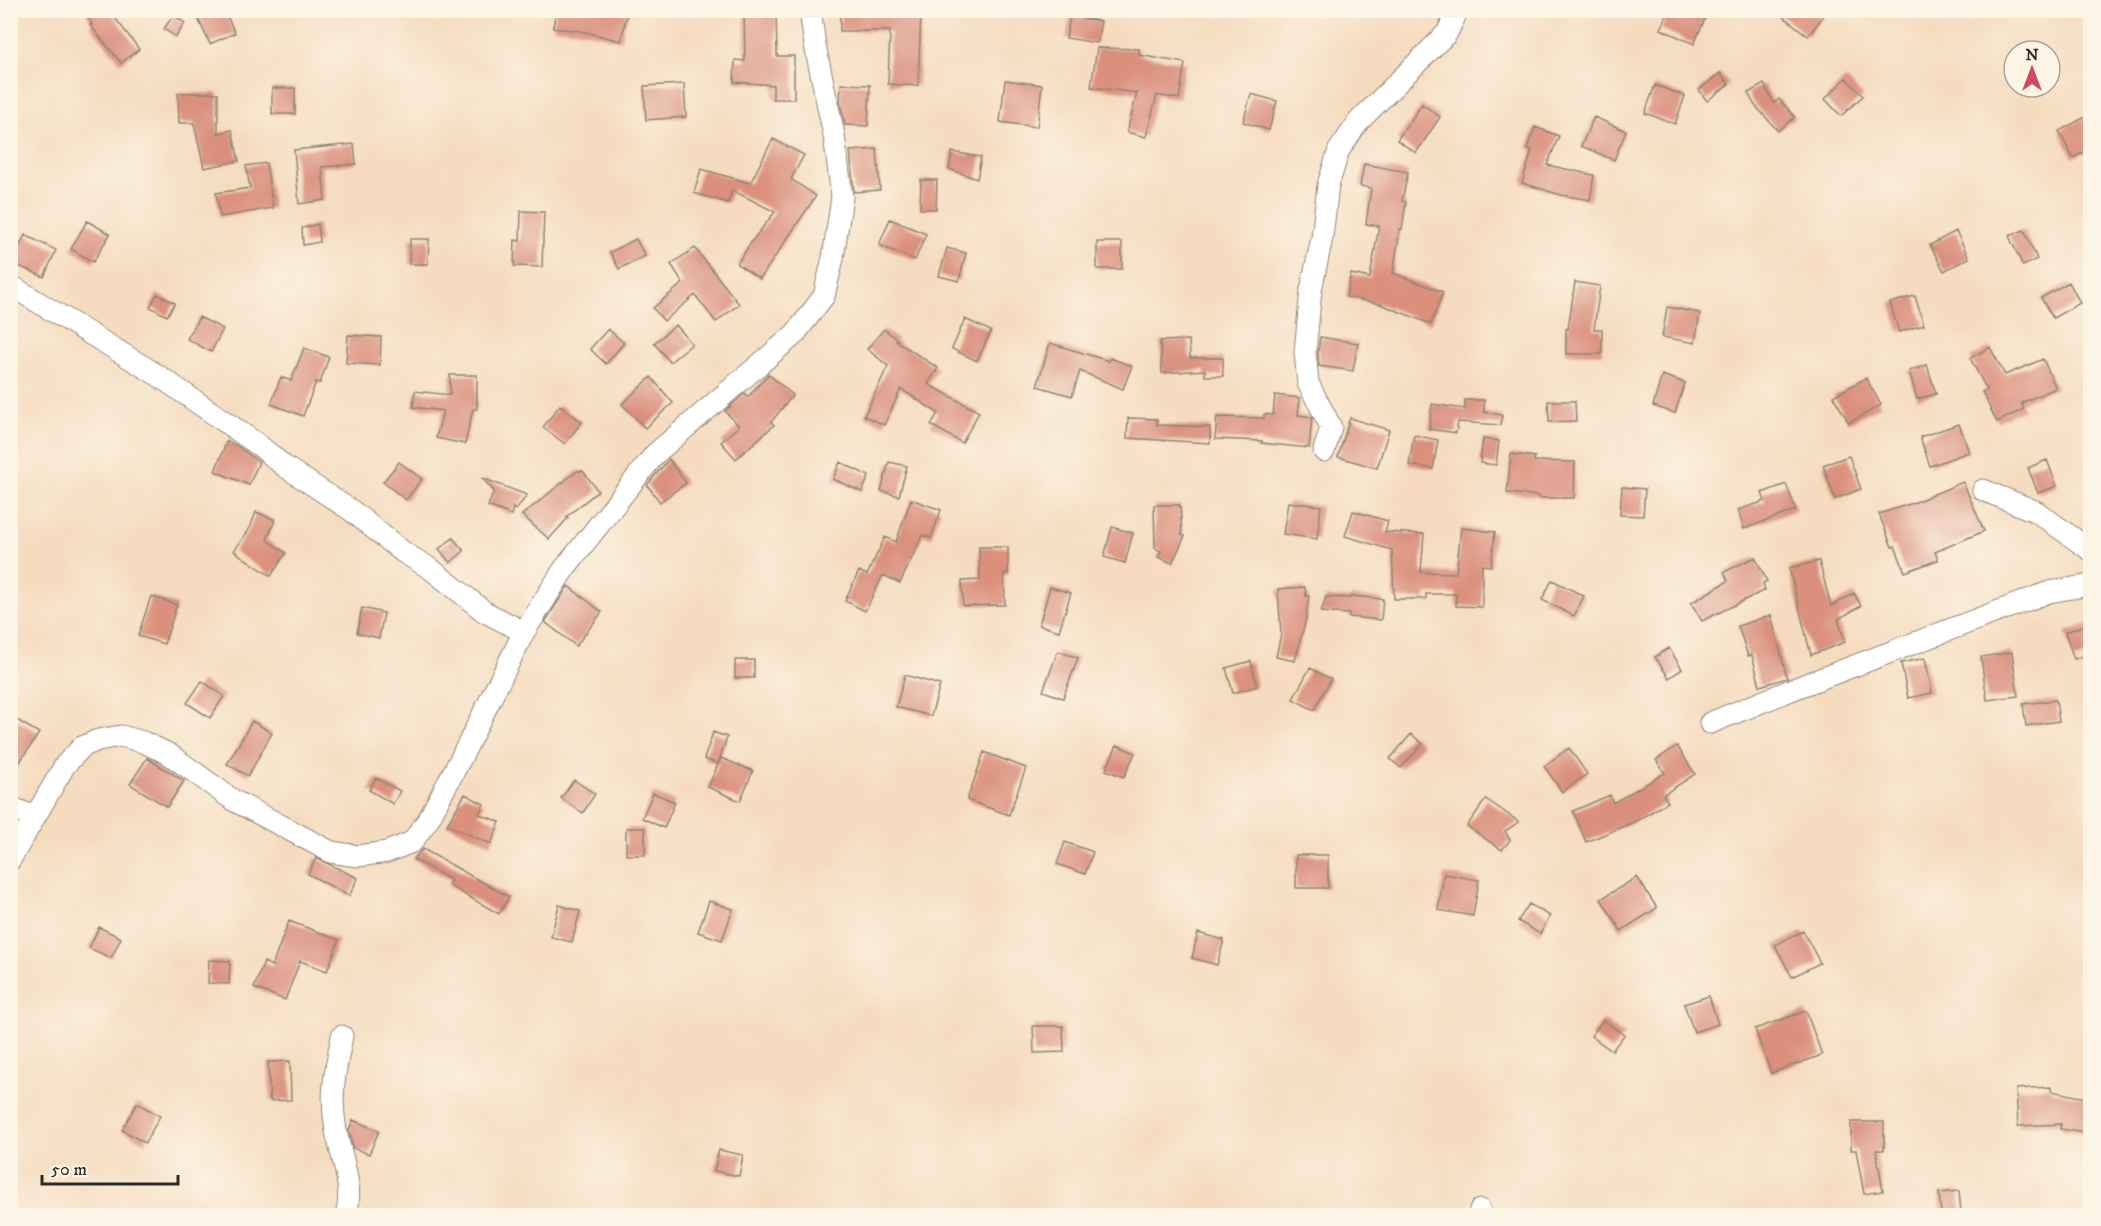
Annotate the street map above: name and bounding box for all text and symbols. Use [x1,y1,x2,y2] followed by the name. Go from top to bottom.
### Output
[2002,39,2062,99] north arrow
[2025,45,2039,65] text: N
[42,1148,178,1186] scale bar
[51,1159,87,1181] text: 50 m

